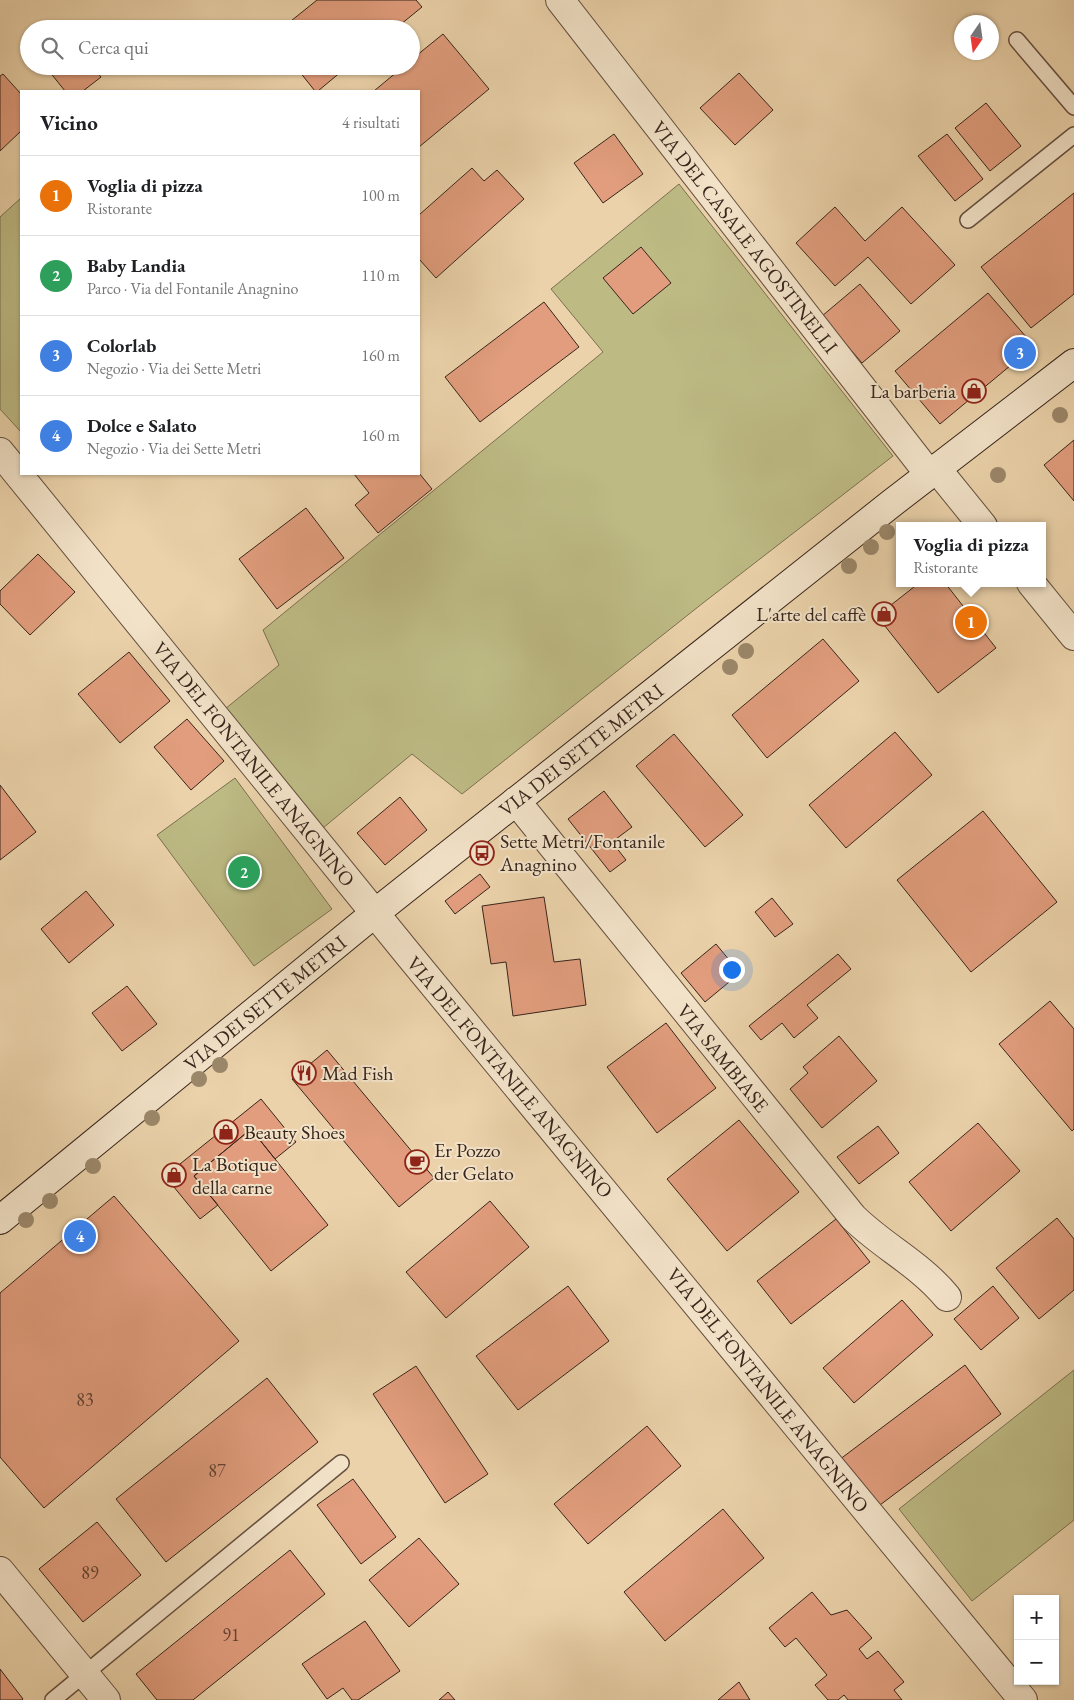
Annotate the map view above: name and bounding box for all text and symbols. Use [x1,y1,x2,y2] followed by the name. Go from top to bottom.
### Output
[954,15,999,60] north arrow
[20,20,420,75] search box
[38,34,66,62] icon: search
[78,35,149,60] text: Cerca qui
[40,109,98,136] text: Vicino
[342,112,400,133] text: 4 risultati
[646,115,844,359] street label: VIA DEL CASALE AGOSTINELLI
[87,173,203,198] text: Voglia di pizza
[52,185,60,206] text: 1
[361,185,400,206] text: 100 m
[87,198,152,219] text: Ristorante
[87,253,185,278] text: Baby Landia
[52,265,60,286] text: 2
[361,265,400,286] text: 110 m
[87,278,299,299] text: Parco · Via del Fontanile Anagnino
[87,333,156,358] text: Colorlab
[1004,334,1036,372] pin: 3
[52,345,60,366] text: 3
[361,345,400,366] text: 160 m
[87,358,261,379] text: Negozio · Via dei Sette Metri
[870,378,956,404] place label: La barberia
[961,378,987,404] shop icon: La barberia
[87,413,197,438] text: Dolce e Salato
[52,425,60,446] text: 4
[361,425,400,446] text: 160 m
[87,438,261,459] text: Negozio · Via dei Sette Metri
[896,522,1046,587] popup
[913,532,1029,557] text: Voglia di pizza
[913,557,978,578] text: Ristorante
[756,601,866,627] place label: L'arte del caffè
[871,601,897,627] shop icon: L'arte del caffè
[955,603,987,641] pin: 1
[147,636,361,892] street label: VIA DEL FONTANILE ANAGNINO
[494,678,669,822] street label: VIA DEI SETTE METRI
[499,828,665,877] place label: Sette Metri/Fontanile Anagnino
[469,840,495,866] bus stop icon: Sette Metri/Fontanile Anagnino
[228,853,260,891] pin: 2
[178,929,352,1077] street label: VIA DEI SETTE METRI
[401,951,619,1203] street label: VIA DEL FONTANILE ANAGNINO
[719,957,745,983] your location
[671,998,775,1118] street label: VIA SAMBIASE
[291,1060,317,1086] restaurant icon: Mad Fish
[322,1060,394,1086] place label: Mad Fish
[213,1119,239,1145] shop icon: Beauty Shoes
[244,1119,345,1145] place label: Beauty Shoes
[434,1137,514,1186] place label: Er Pozzo der Gelato
[404,1149,430,1175] cafe icon: Er Pozzo der Gelato
[192,1151,277,1200] place label: La Botique della carne
[161,1162,187,1188] shop icon: La Botique della carne
[64,1217,96,1255] pin: 4
[661,1262,875,1518] street label: VIA DEL FONTANILE ANAGNINO
[76,1388,94,1411] house number: 83
[208,1459,226,1482] house number: 87
[81,1561,99,1584] house number: 89
[1014,1595,1059,1685] map controls
[1014,1595,1059,1640] button: +
[222,1623,240,1646] house number: 91
[1014,1640,1059,1685] button: −

